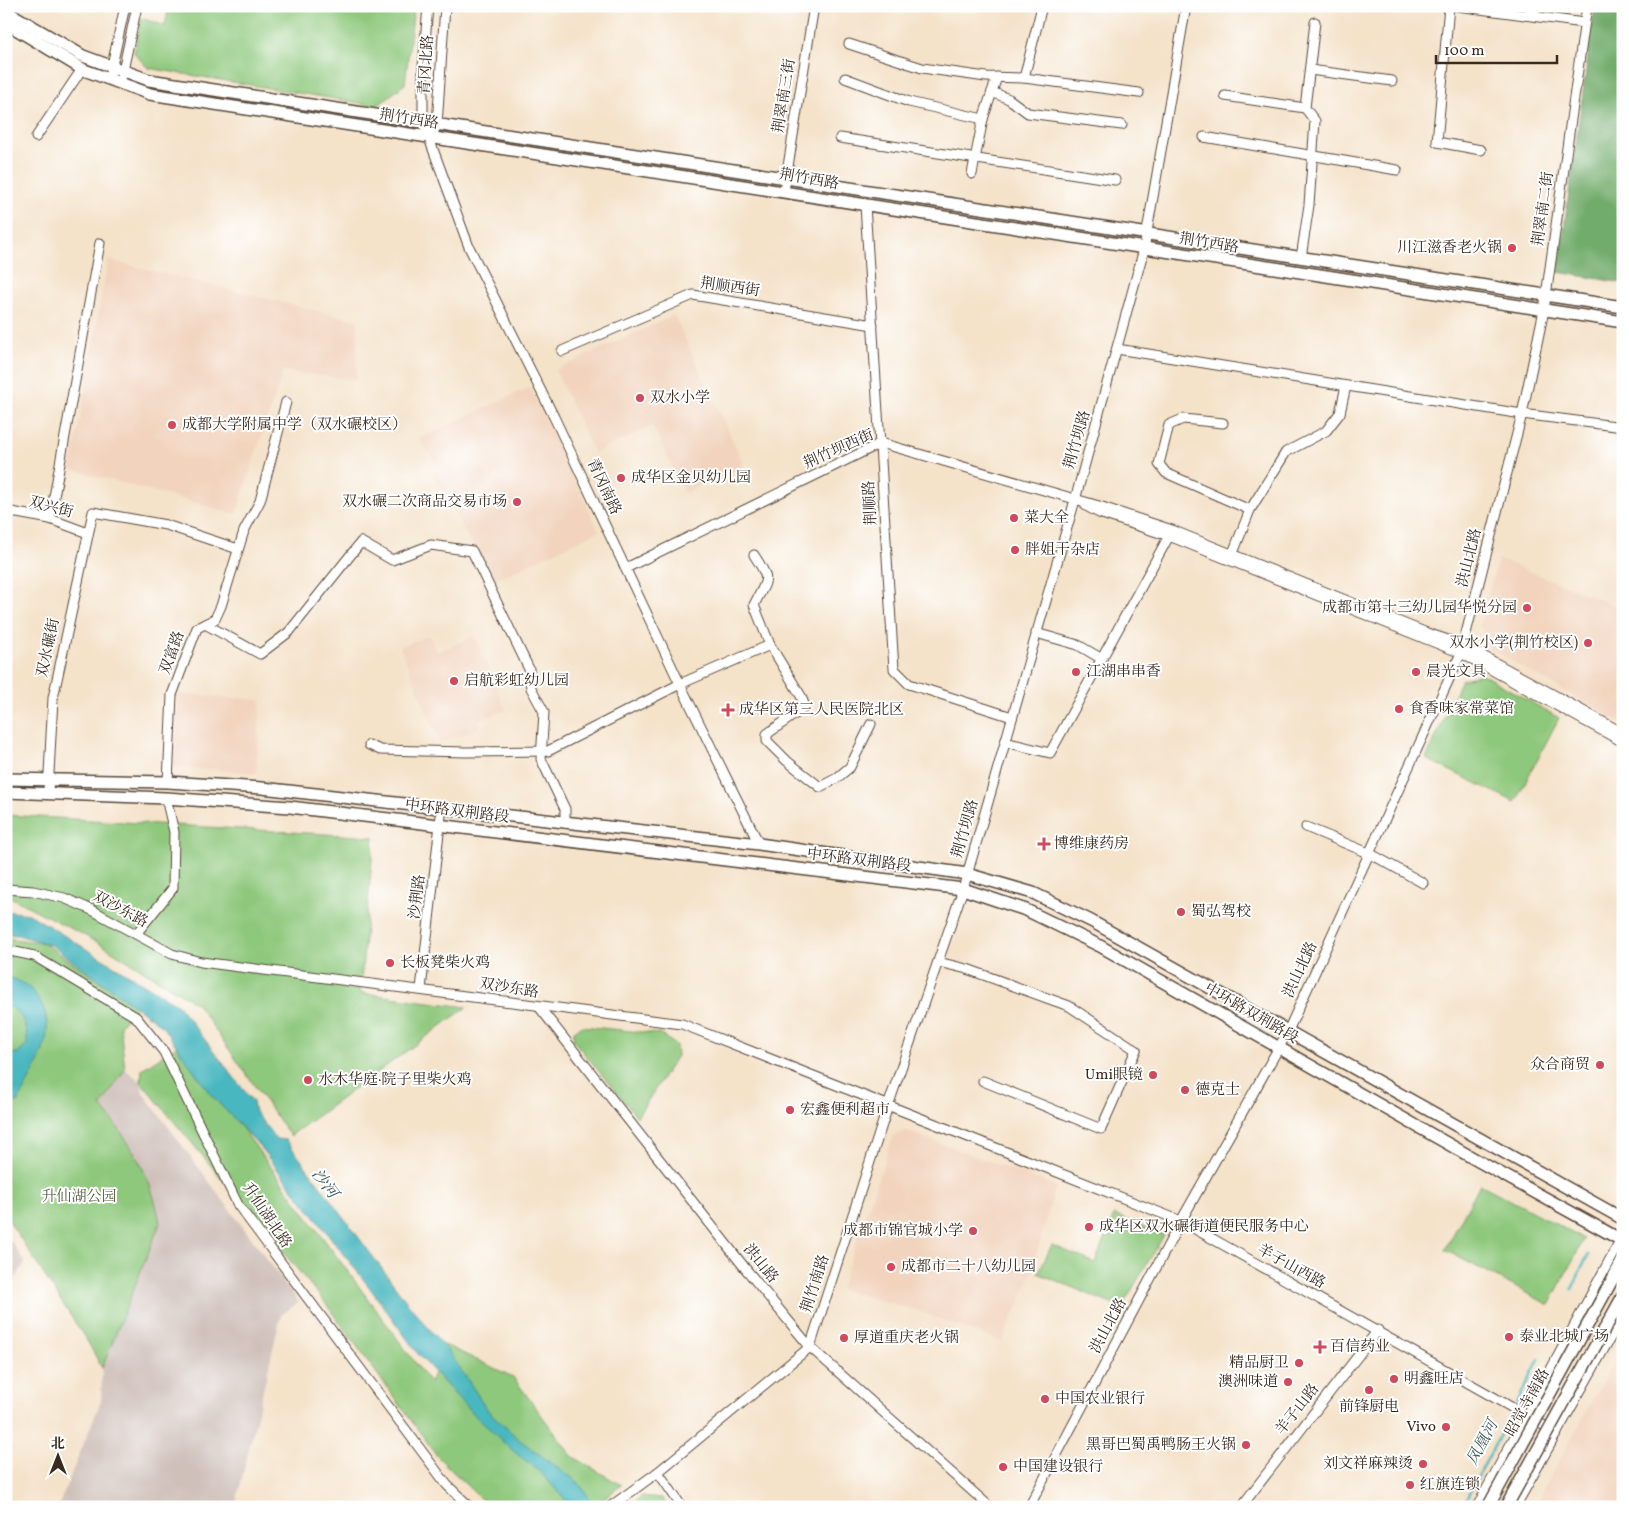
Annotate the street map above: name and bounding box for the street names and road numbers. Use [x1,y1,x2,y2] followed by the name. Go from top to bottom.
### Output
[414,34,440,96] street label: 青冈北路
[769,57,801,135] street label: 荆翠南三街
[378,105,440,135] street label: 荆竹西路
[778,164,840,196] street label: 荆竹西路
[1528,170,1560,248] street label: 荆翠南二街
[1178,229,1240,259] street label: 荆竹西路
[699,273,761,303] street label: 荆顺西街
[1060,408,1096,472] street label: 荆竹坝路
[800,425,878,475] street label: 荆竹坝西街
[581,455,625,519] street label: 青冈南路
[859,480,883,526] street label: 荆顺路
[27,492,75,524] street label: 双兴街
[1453,526,1487,590] street label: 洪山北路
[32,616,66,680] street label: 双水碾街
[155,628,191,678] street label: 双富路
[404,795,510,829] street label: 中环路双荆路段
[948,797,984,861] street label: 荆竹坝路
[806,844,912,878] street label: 中环路双荆路段
[405,873,431,921] street label: 沙荆路
[89,887,151,933] street label: 双沙东路
[1279,938,1323,1002] street label: 洪山北路
[478,974,540,1004] street label: 双沙东路
[1200,979,1302,1049] street label: 中环路双荆路段
[236,1179,296,1253] street label: 升仙湖北路
[738,1240,782,1288] street label: 洪山路
[1253,1240,1329,1294] street label: 羊子山西路
[797,1252,835,1316] street label: 荆竹南路
[1086,1295,1132,1357] street label: 洪山北路
[1501,1365,1555,1441] street label: 昭觉寺南路
[1271,1380,1325,1440] street label: 羊子山路

